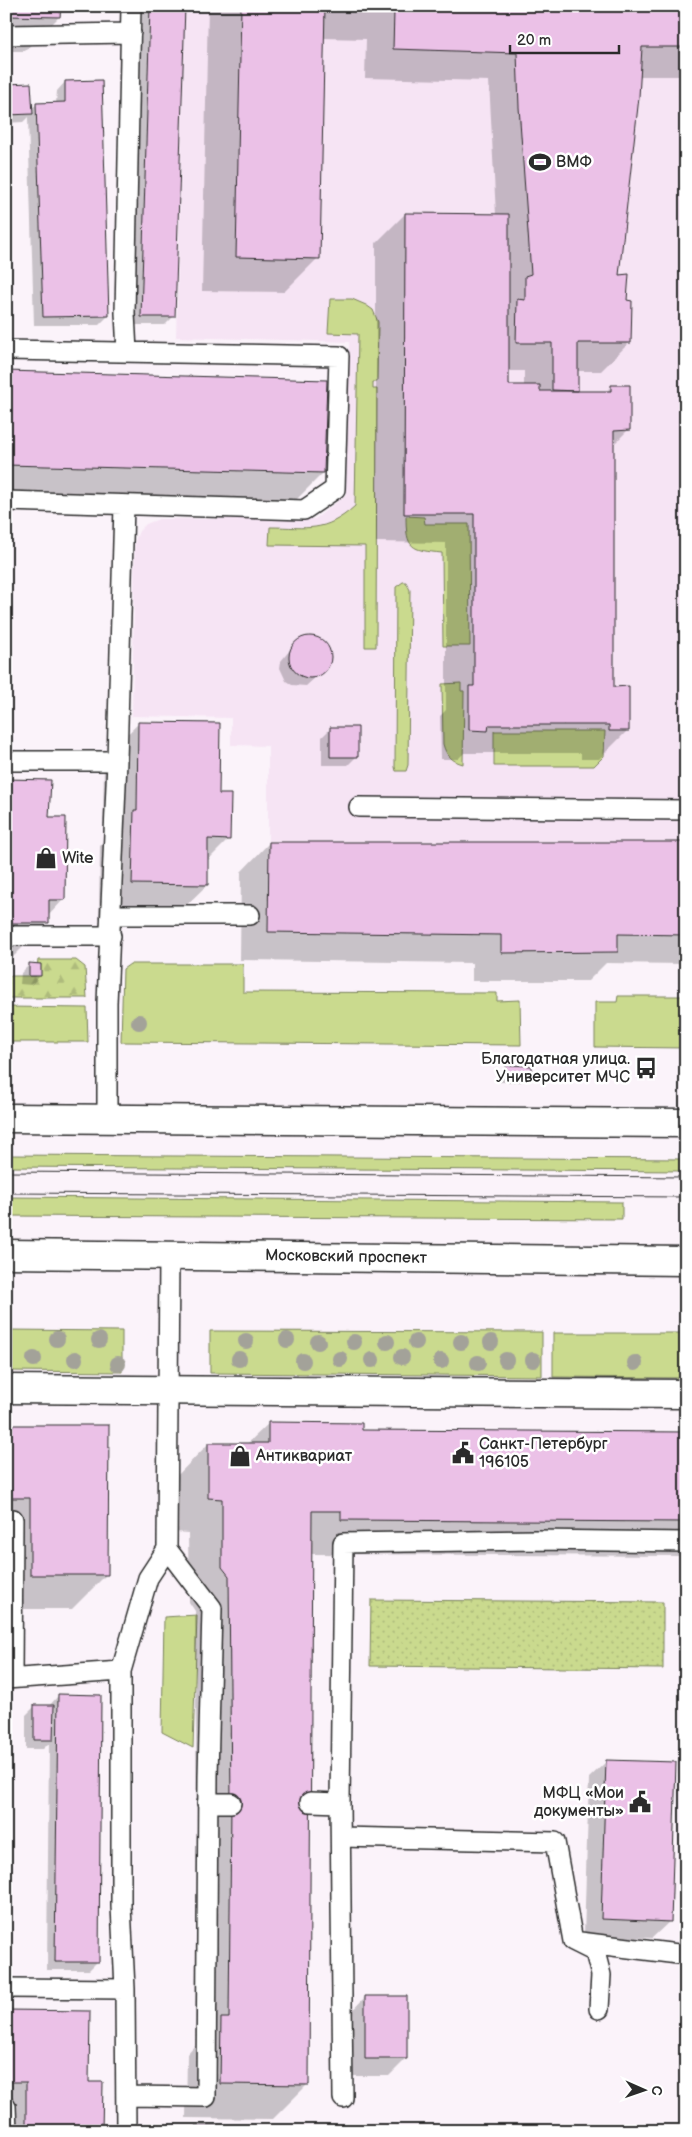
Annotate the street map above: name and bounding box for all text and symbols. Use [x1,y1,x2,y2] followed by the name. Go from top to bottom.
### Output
[510,22,618,54] scale bar
[517,31,551,50] text: 20 m
[527,149,553,175] sports icon: ВМФ
[556,153,592,172] place label: ВМФ
[33,845,59,871] shop icon: Wite
[62,849,94,868] place label: Wite
[481,1050,630,1087] place label: Благодатная улица. Университет МЧС
[633,1055,659,1081] bus stop icon: Благодатная улица. Университет МЧС
[265,1246,428,1268] street label: Московский проспект
[479,1435,608,1472] place label: Санкт-Петербург 196105
[450,1440,476,1466] public building icon: Санкт-Петербург 196105
[227,1443,253,1469] shop icon: Антиквариат
[255,1447,353,1466] place label: Антиквариат
[534,1784,624,1821] place label: МФЦ «Мои документы»
[627,1789,653,1815] public building icon: МФЦ «Мои документы»
[620,2064,670,2114] north arrow
[648,2085,665,2096] text: С

